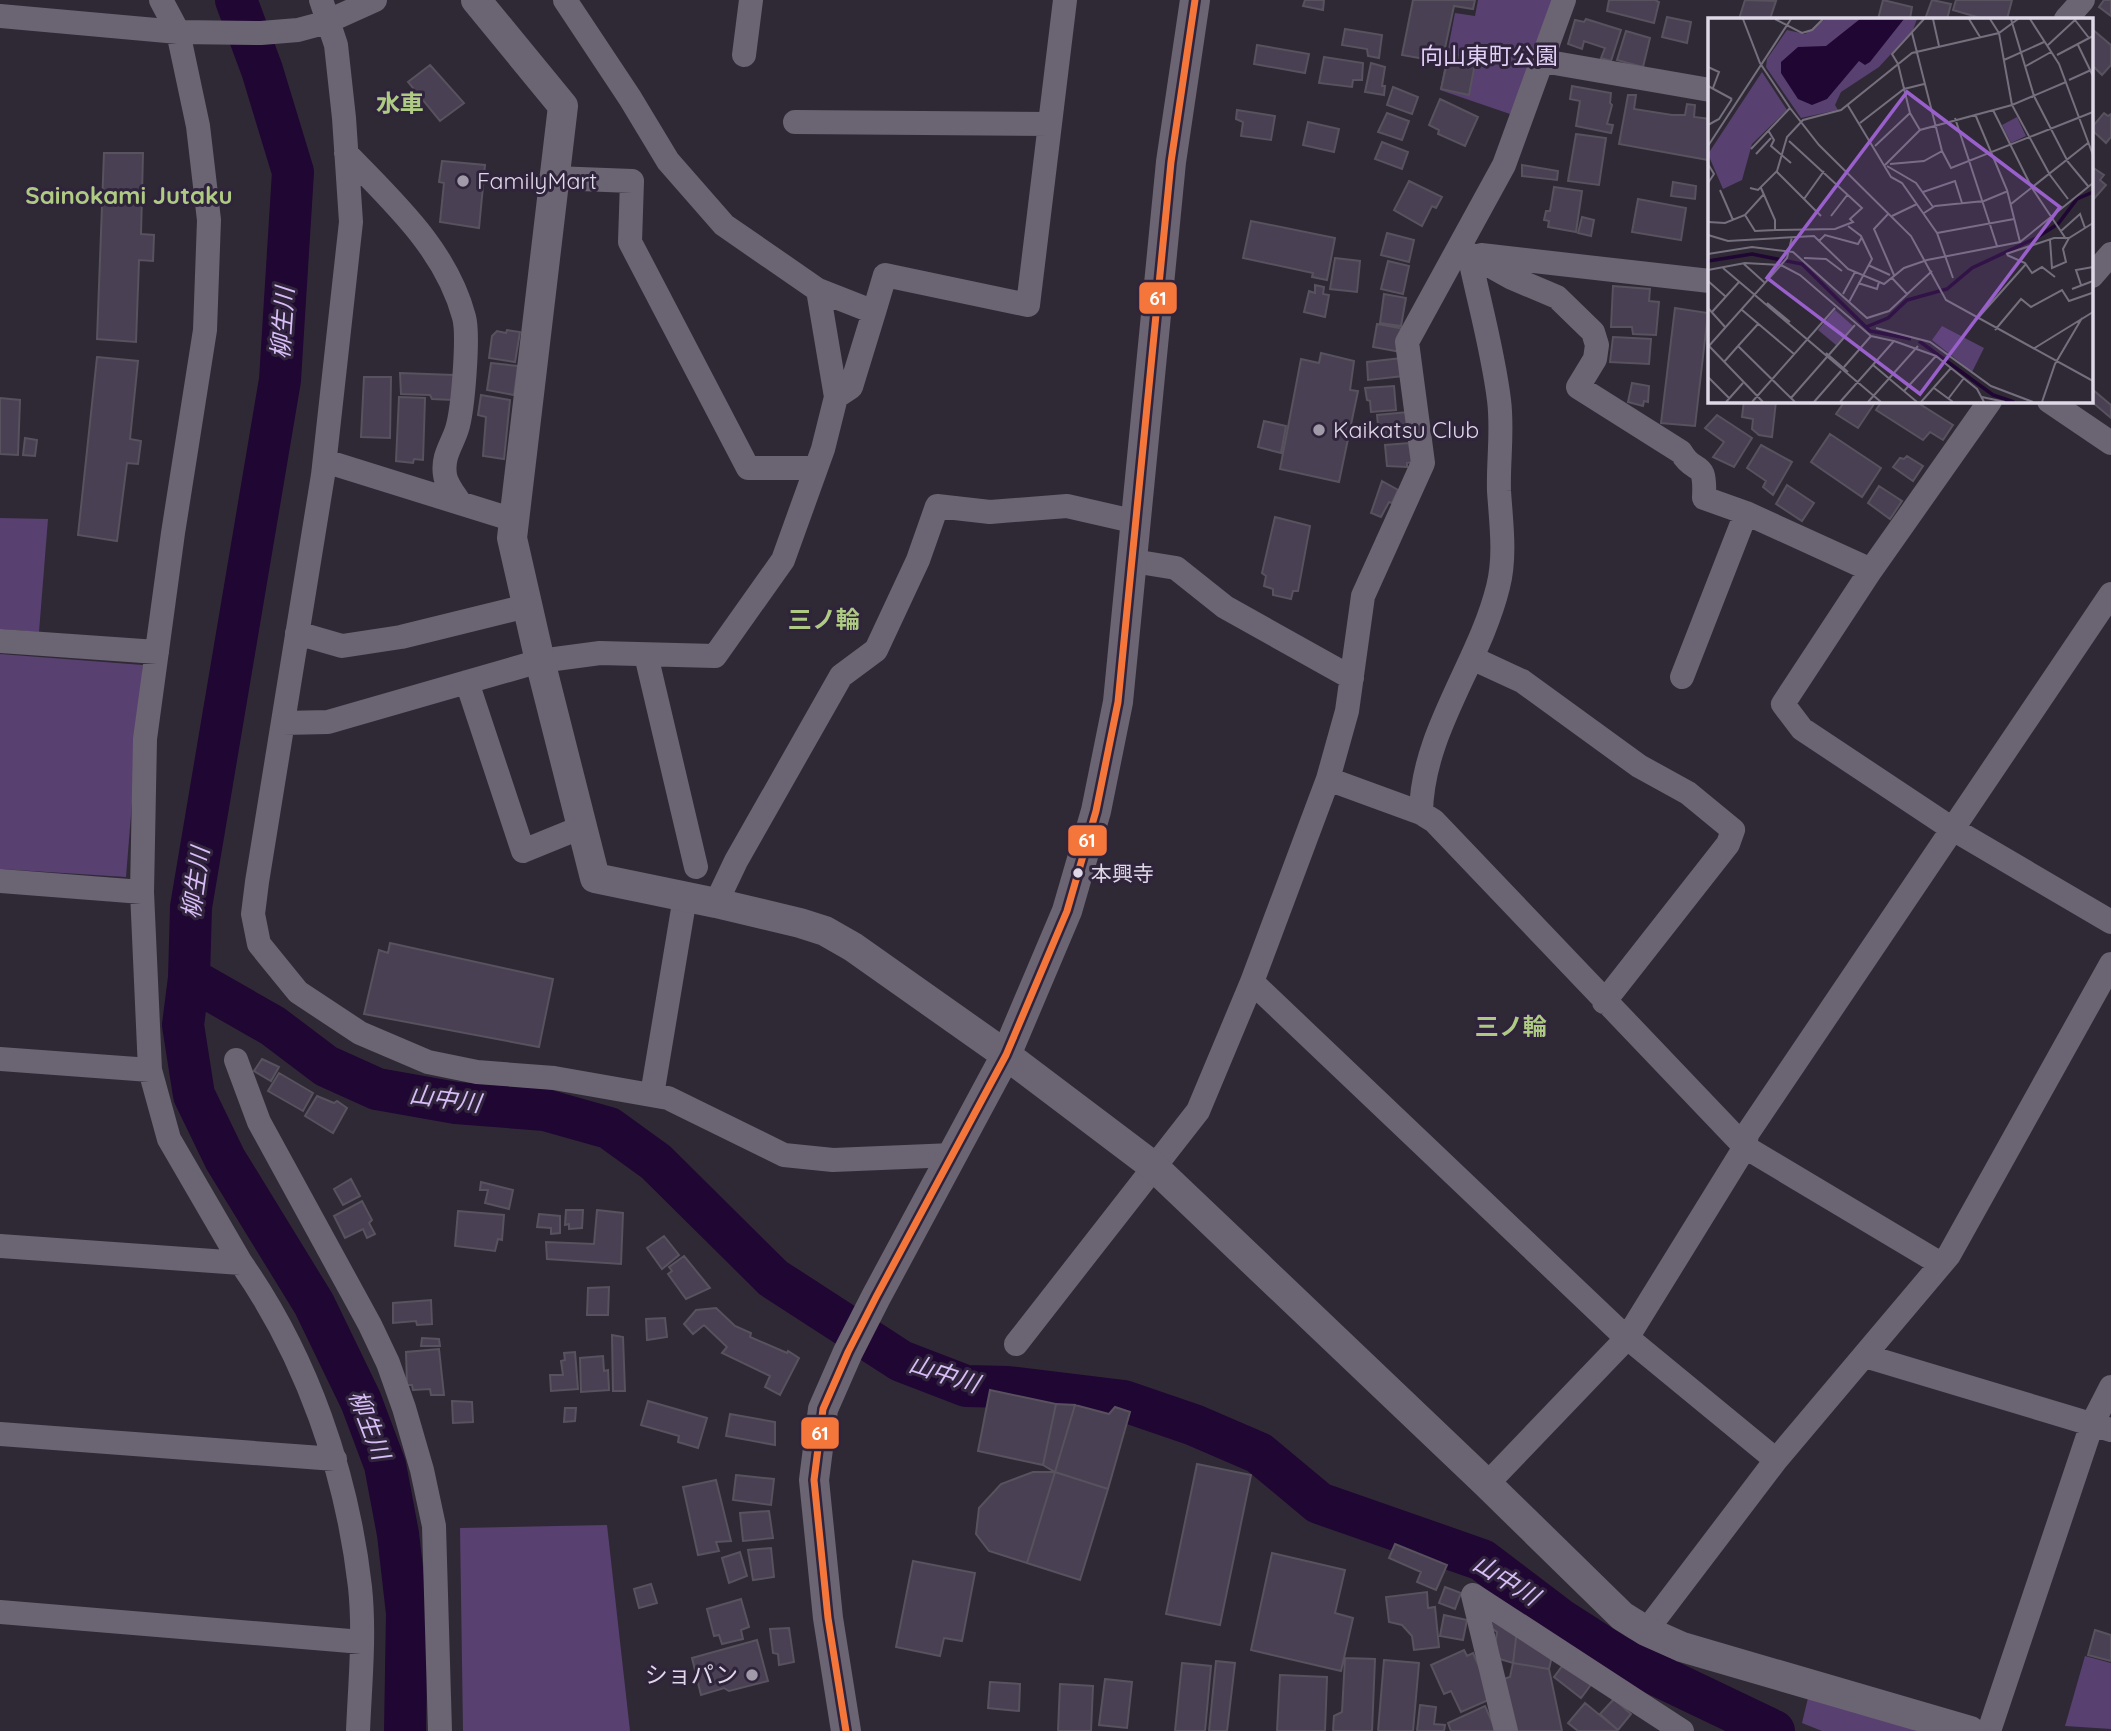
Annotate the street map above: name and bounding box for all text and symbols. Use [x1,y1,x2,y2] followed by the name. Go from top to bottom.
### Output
[1708,18,2094,402] inset map
[1420,41,1558,70] park label: 向山東町公園
[376,88,424,118] district label: 水車
[477,166,597,195] place label: FamilyMart
[455,173,471,189] marker: FamilyMart
[25,180,233,210] district label: Sainokami Jutaku
[1138,281,1178,315] line badge: 61
[265,283,300,360] water label: 柳生川
[1149,286,1167,310] text: 61
[1333,415,1479,444] place label: Kaikatsu Club
[1311,422,1327,438] marker: Kaikatsu Club
[788,604,860,634] district label: 三ノ輪
[1067,824,1108,857] line badge: 61
[1078,828,1096,852] text: 61
[175,842,215,921] water label: 柳生川
[1091,860,1154,886] place label: 本興寺
[1071,866,1085,880] marker: 本興寺
[1475,1011,1547,1041] district label: 三ノ輪
[407,1078,486,1118] water label: 山中川
[905,1348,986,1399] water label: 山中川
[343,1386,398,1466] water label: 柳生川
[800,1416,840,1450] line badge: 61
[811,1421,829,1445] text: 61
[1468,1547,1548,1613] water label: 山中川
[645,1660,738,1689] place label: ショパン
[744,1667,760,1683] marker: ショパン

